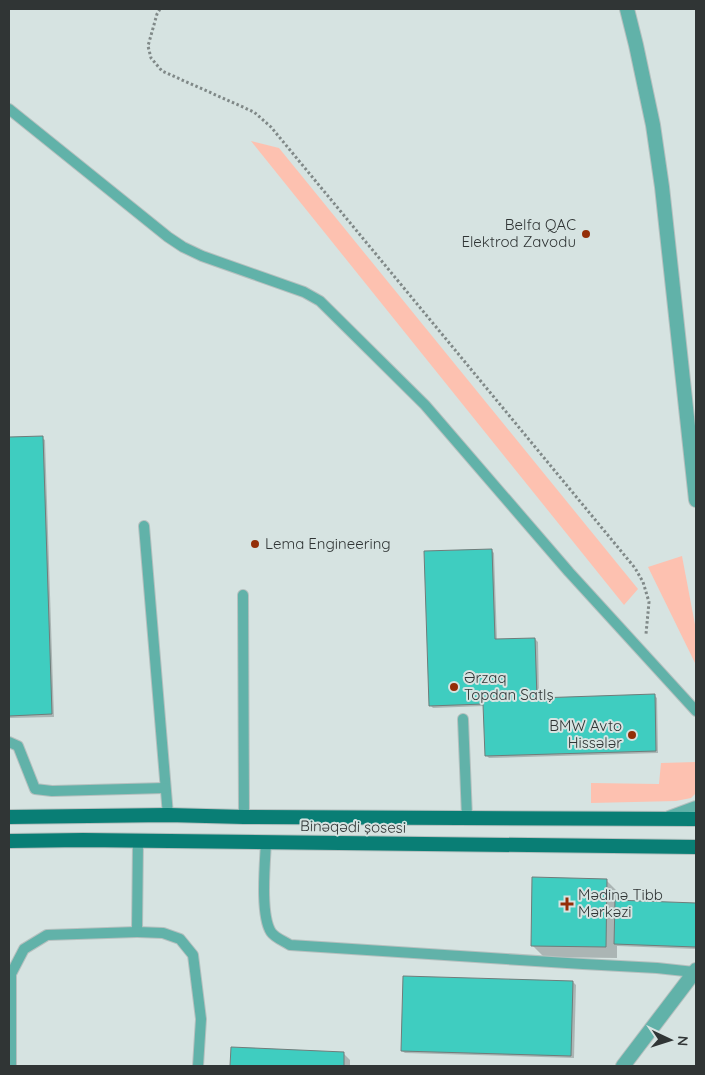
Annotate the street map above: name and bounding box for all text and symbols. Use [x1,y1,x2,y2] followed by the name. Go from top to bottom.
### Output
[462,215,576,251] place label: Belfa QAC Elektrod Zavodu
[580,228,592,240] marker: Belfa QAC Elektrod Zavodu
[265,534,391,553] place label: Lema Engineering
[249,538,261,550] marker: Lema Engineering
[464,668,553,704] place label: Ərzaq Topdan Satlş
[448,681,460,693] marker: Ərzaq Topdan Satlş
[549,716,622,752] place label: BMW Avto Hissələr
[626,729,638,741] marker: BMW Avto Hissələr
[300,816,406,837] street label: Binəqədi şosesi
[578,885,663,921] place label: Mədinə Tibb Mərkəzi
[560,897,574,911] marker: Mədinə Tibb Mərkəzi
[645,1015,695,1065] north arrow
[674,1035,692,1047] text: N

